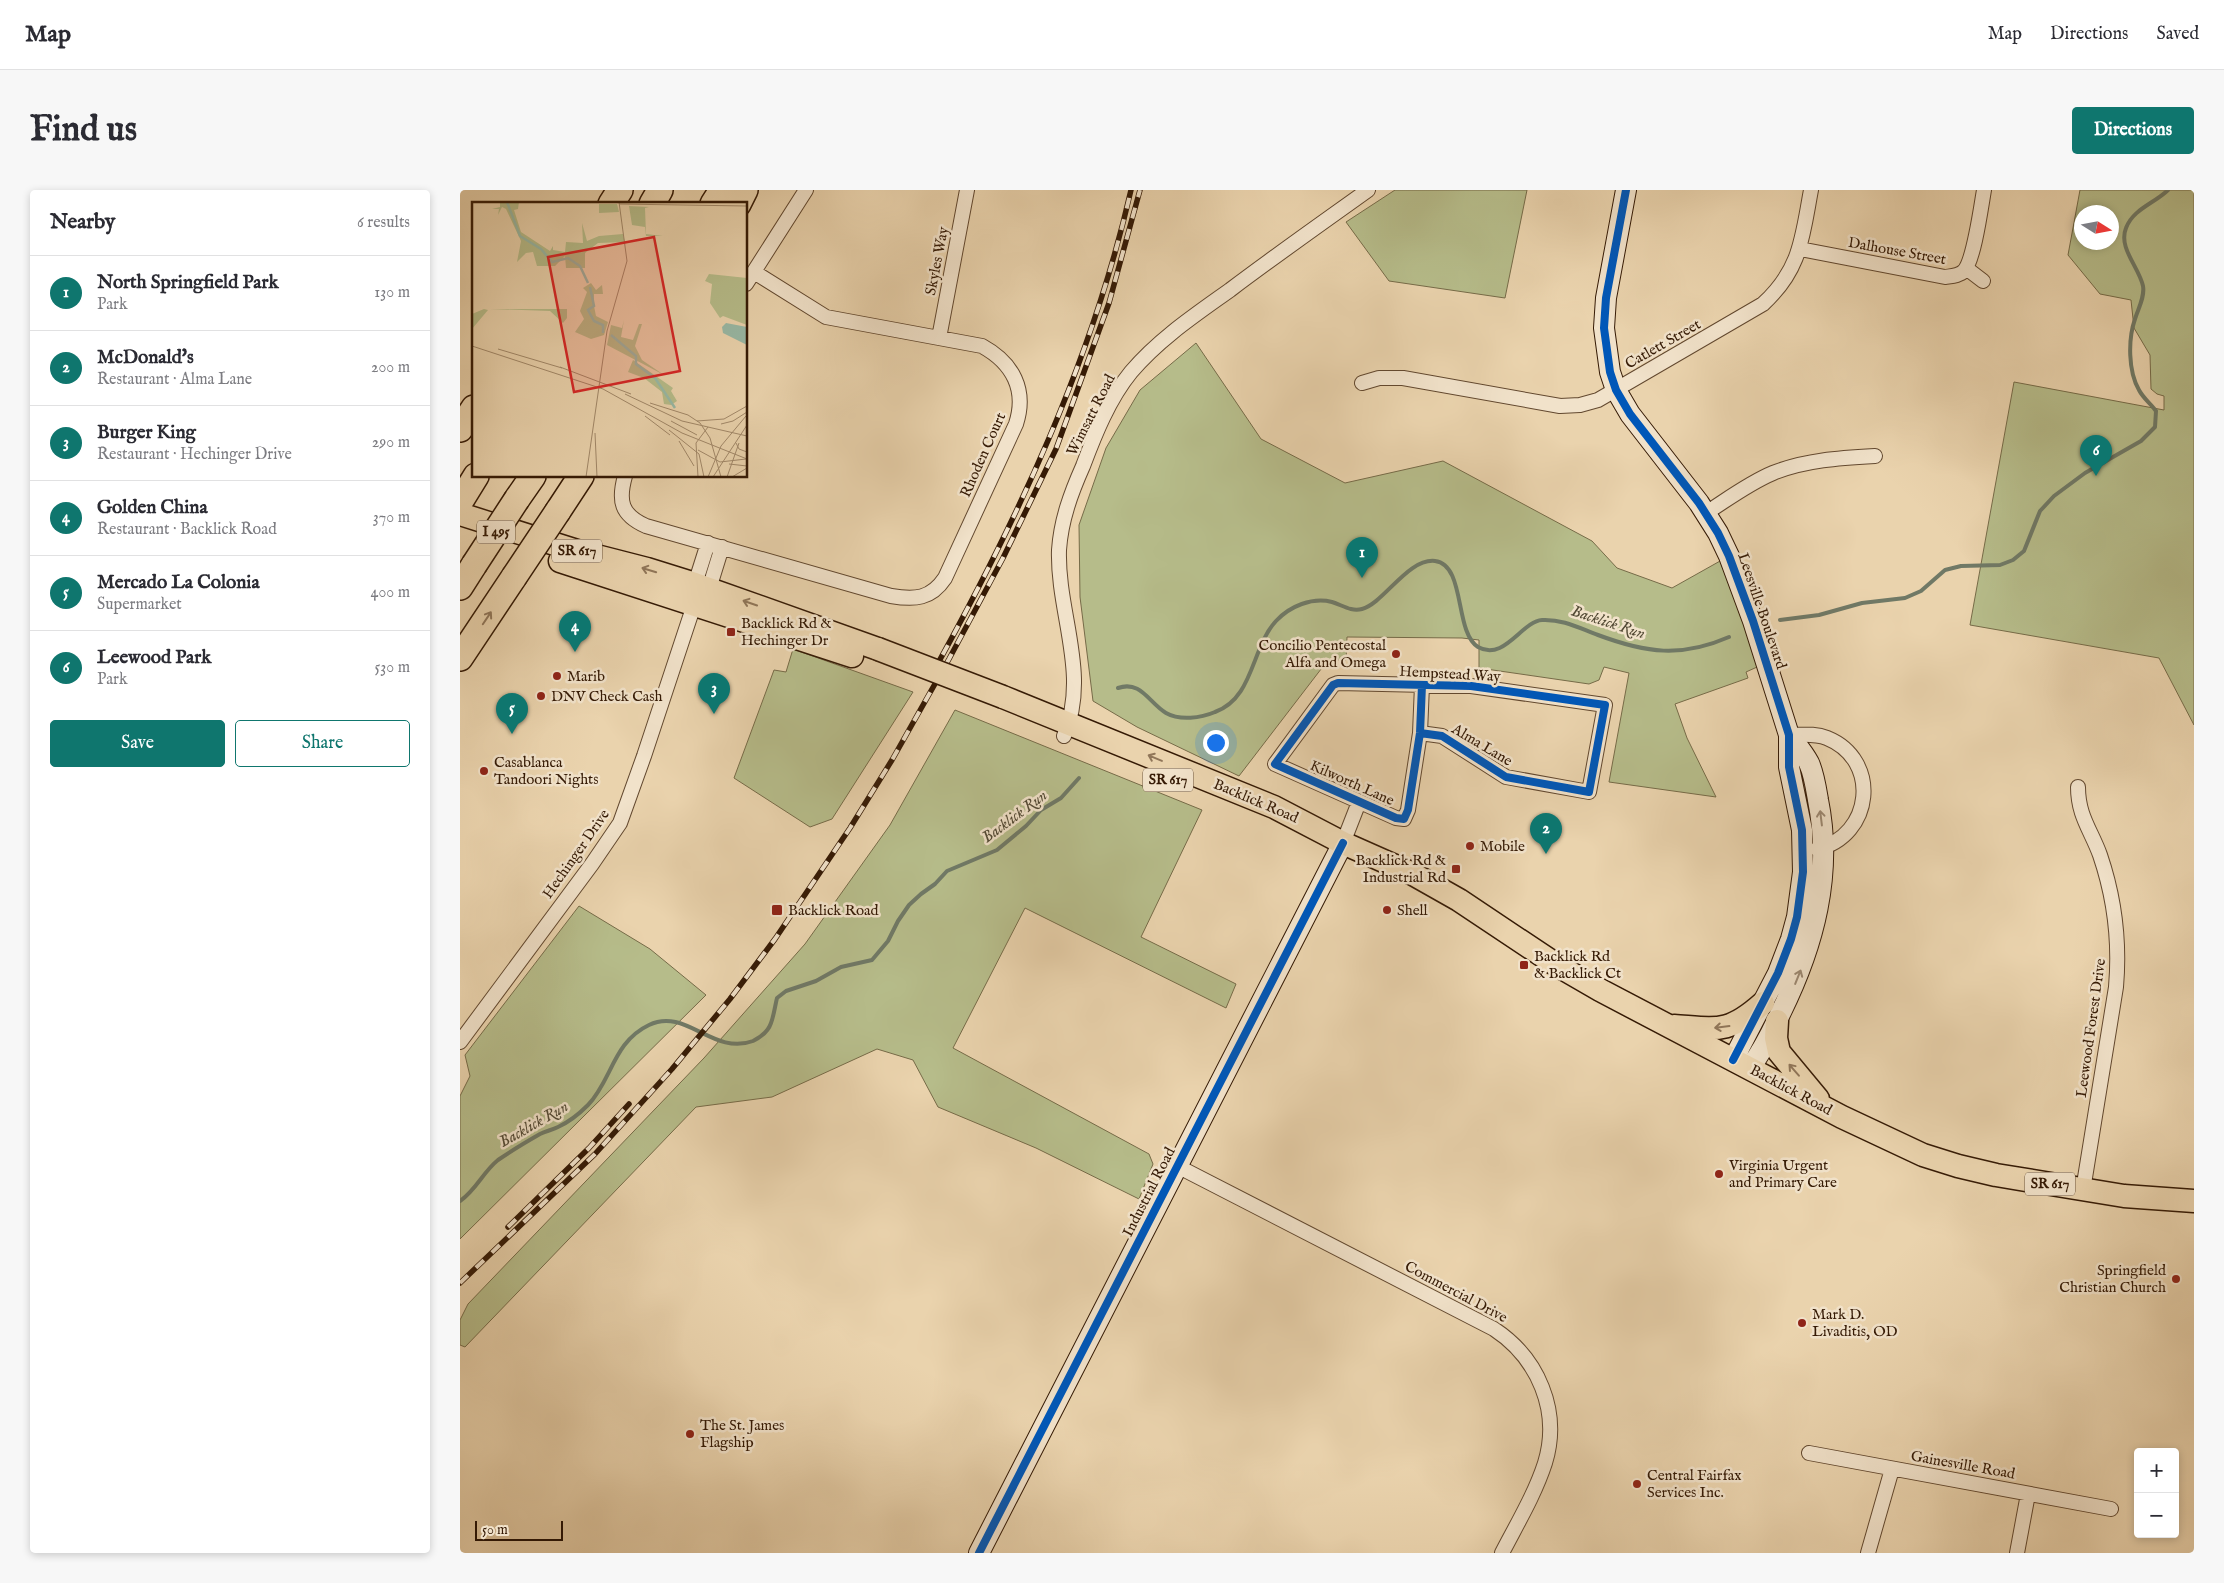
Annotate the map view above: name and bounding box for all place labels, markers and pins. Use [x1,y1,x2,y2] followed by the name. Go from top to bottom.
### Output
[2080,435,2112,476] pin: 6
[1346,537,1378,578] pin: 1
[559,611,591,652] pin: 4
[741,614,832,650] place label: Backlick Rd & Hechinger Dr
[725,626,737,638] marker: Backlick Rd & Hechinger Dr
[1259,636,1387,672] place label: Concilio Pentecostal Alfa and Omega
[1390,648,1402,660] marker: Concilio Pentecostal Alfa and Omega
[567,667,605,686] place label: Marib
[551,670,563,682] marker: Marib
[698,673,730,714] pin: 3
[551,687,663,706] place label: DNV Check Cash
[535,690,547,702] marker: DNV Check Cash
[496,693,528,734] pin: 5
[494,753,599,789] place label: Casablanca Tandoori Nights
[478,765,490,777] marker: Casablanca Tandoori Nights
[1530,813,1562,854] pin: 2
[1480,837,1525,856] place label: Mobile
[1464,840,1476,852] marker: Mobile
[1355,851,1447,887] place label: Backlick Rd & Industrial Rd
[1450,863,1462,875] marker: Backlick Rd & Industrial Rd
[788,901,880,920] place label: Backlick Road
[1397,901,1429,920] place label: Shell
[770,903,784,917] marker: Backlick Road
[1381,904,1393,916] marker: Shell
[1534,947,1621,983] place label: Backlick Rd & Backlick Ct
[1518,959,1530,971] marker: Backlick Rd & Backlick Ct
[1728,1156,1837,1192] place label: Virginia Urgent and Primary Care
[1713,1168,1725,1180] marker: Virginia Urgent and Primary Care
[2059,1261,2167,1297] place label: Springfield Christian Church
[2170,1273,2182,1285] marker: Springfield Christian Church
[1812,1305,1898,1341] place label: Mark D. Livaditis, OD
[1796,1317,1808,1329] marker: Mark D. Livaditis, OD
[700,1416,784,1452] place label: The St. James Flagship
[684,1428,696,1440] marker: The St. James Flagship
[1647,1466,1742,1502] place label: Central Fairfax Services Inc.
[1631,1478,1643,1490] marker: Central Fairfax Services Inc.

